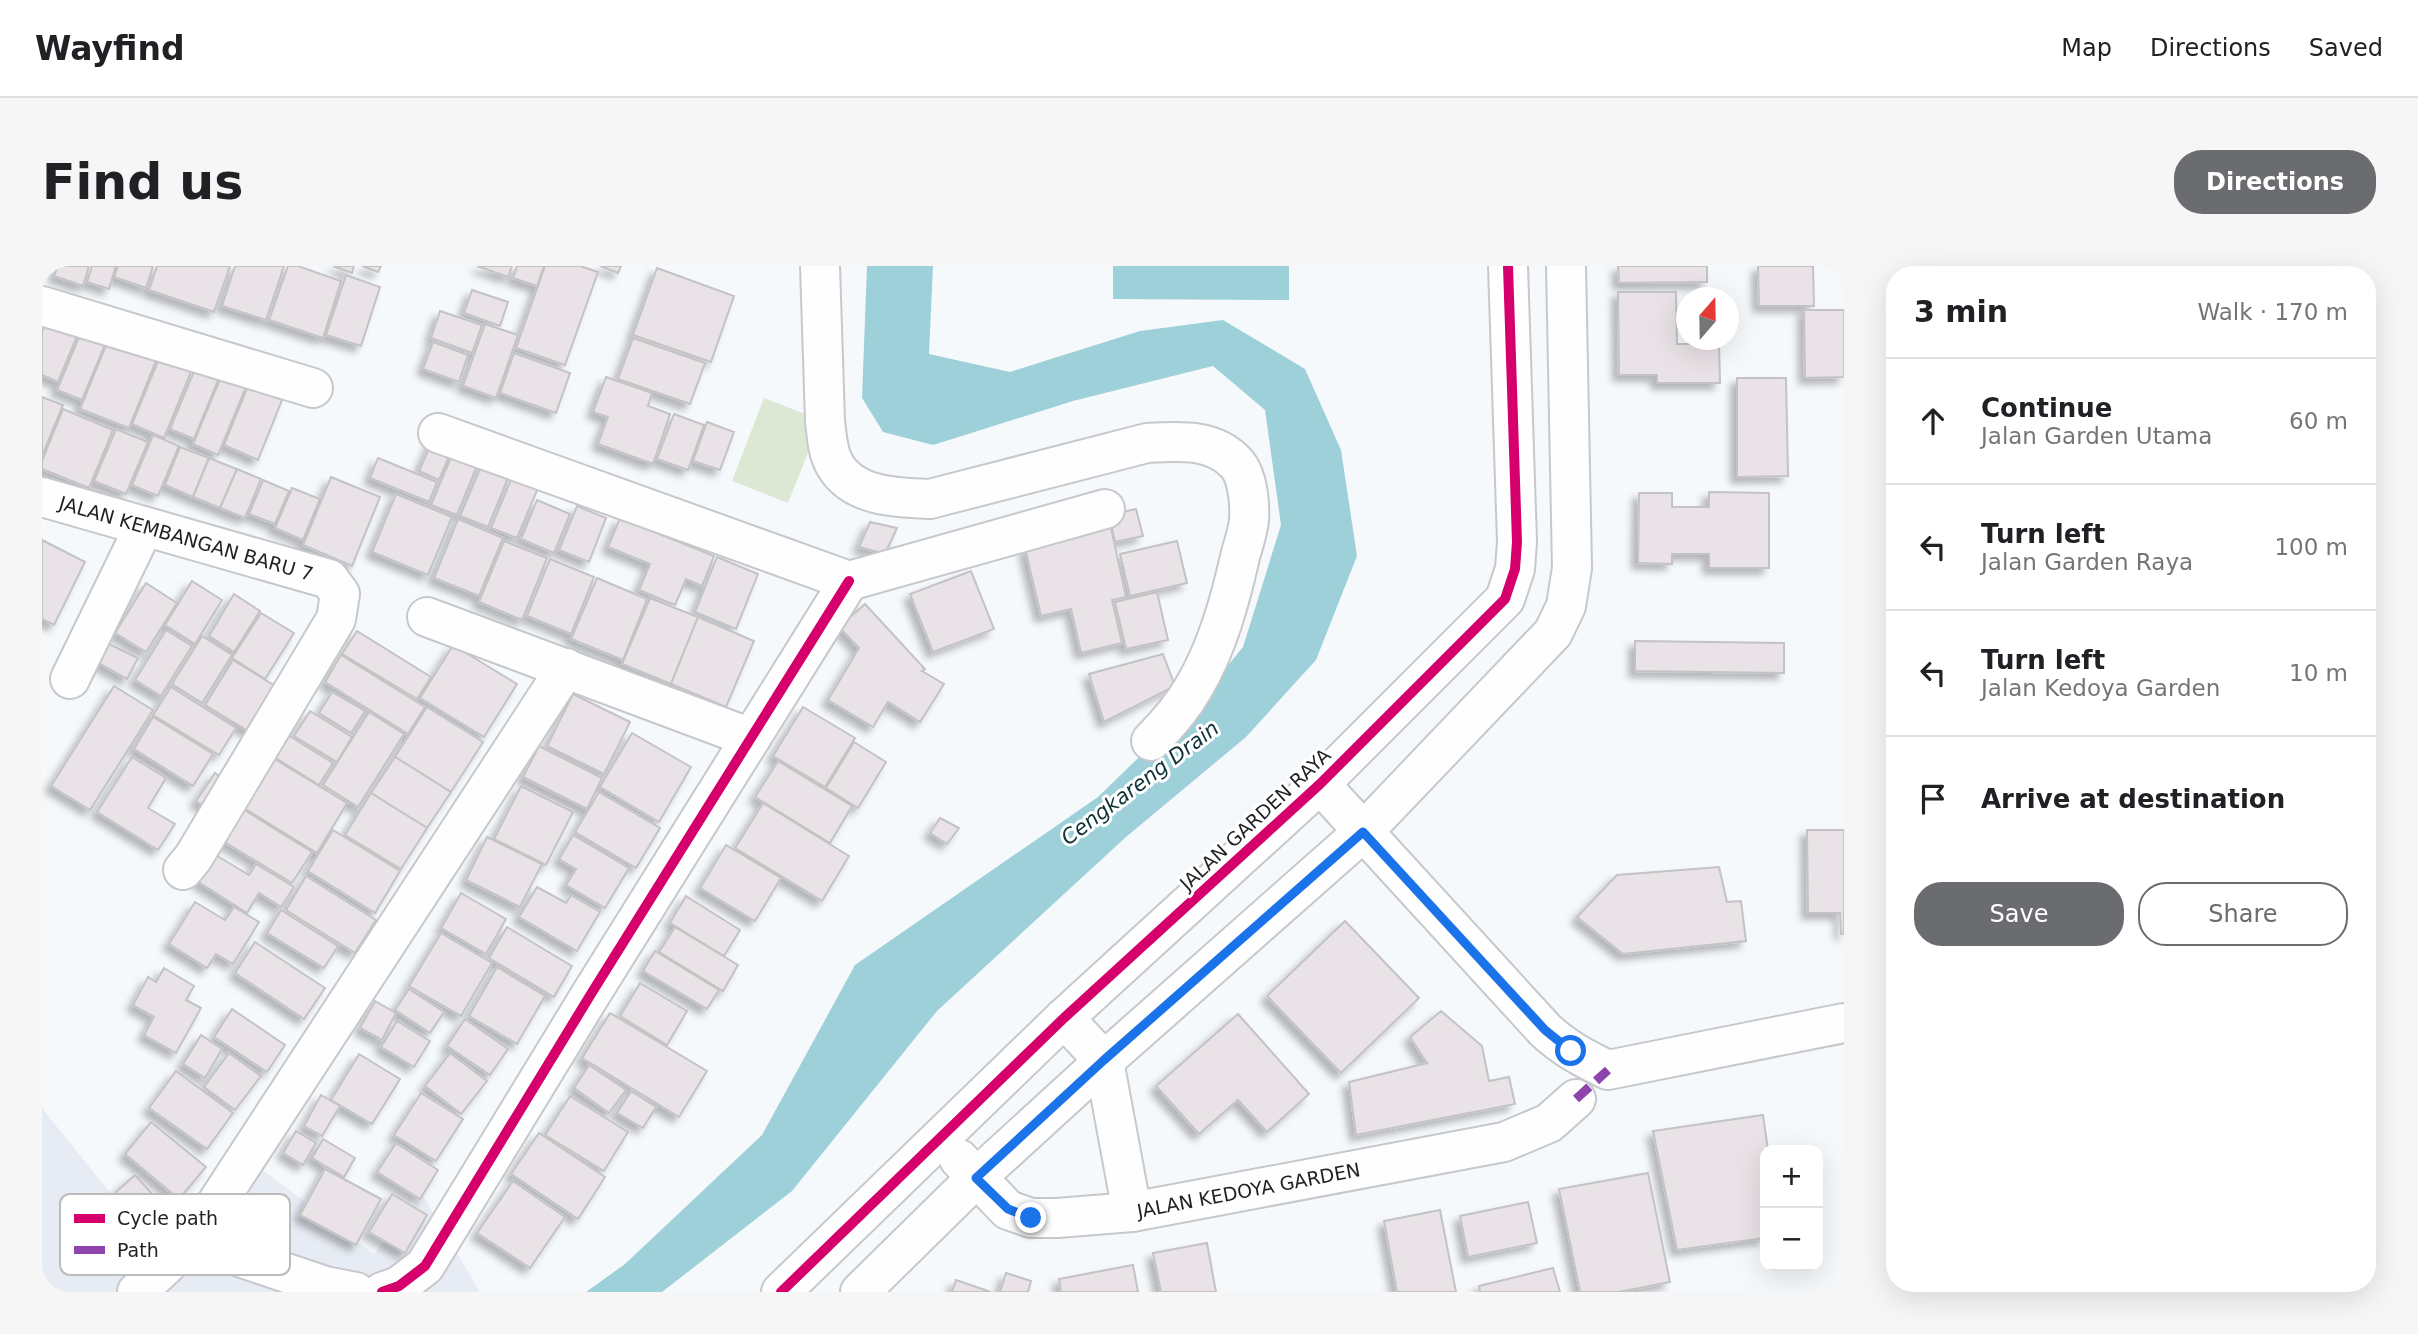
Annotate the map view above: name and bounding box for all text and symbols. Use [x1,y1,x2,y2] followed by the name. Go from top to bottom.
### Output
[35,29,185,68] text: Wayfind
[2061,34,2112,62] text: Map
[2150,34,2271,62] text: Directions
[2309,34,2383,62] text: Saved
[2174,150,2376,214] button: Directions
[42,154,243,211] text: Find us
[1676,287,1739,350] north arrow
[1914,294,2008,329] text: 3 min
[2197,299,2348,325] text: Walk · 170 m
[1981,393,2112,423] text: Continue
[1914,402,1952,440] icon: ahead
[2289,408,2348,434] text: 60 m
[1981,423,2212,449] text: Jalan Garden Utama
[56,491,316,585] street label: JALAN KEMBANGAN BARU 7
[1981,519,2105,549] text: Turn left
[1914,528,1952,566] icon: left
[2274,534,2348,560] text: 100 m
[1981,549,2193,575] text: Jalan Garden Raya
[1981,645,2105,675] text: Turn left
[1914,654,1952,692] icon: left
[2289,660,2348,686] text: 10 m
[1981,675,2220,701] text: Jalan Kedoya Garden
[1057,716,1223,850] water label: Cengkareng Drain
[1175,744,1335,895] street label: JALAN GARDEN RAYA
[1914,780,1952,818] icon: arrive
[1981,784,2285,814] text: Arrive at destination
[1914,882,2124,946] button: Save
[2138,882,2348,946] button: Share
[1555,1035,1586,1066] route start
[1760,1145,1823,1271] map controls
[1760,1145,1823,1208] button: +
[1134,1158,1362,1222] street label: JALAN KEDOYA GARDEN
[60,1194,290,1275] legend
[1015,1202,1046,1233] route end
[117,1207,218,1229] text: Cycle path
[1760,1208,1823,1271] button: −
[117,1239,159,1261] text: Path

